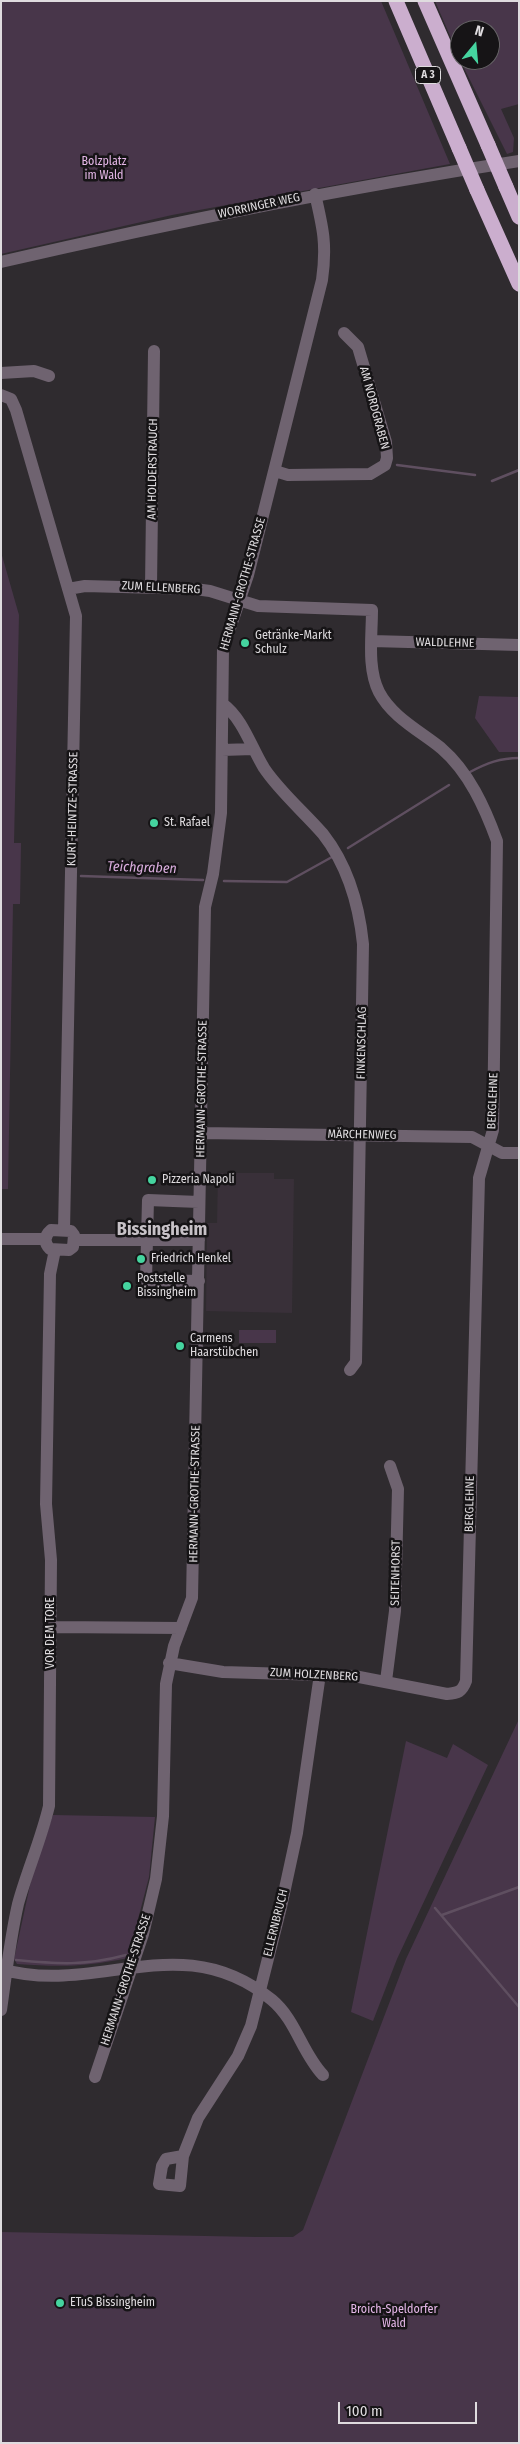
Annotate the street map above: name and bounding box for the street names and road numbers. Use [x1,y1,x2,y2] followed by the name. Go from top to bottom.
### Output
[416,66,440,84] road number: A 3
[217,190,301,222] street label: WORRINGER WEG
[356,365,392,451] street label: AM NORDGRABEN
[145,418,161,520] street label: AM HOLDERSTRAUCH
[217,516,269,652] street label: HERMANN-GROTHE-STRASSE
[121,579,201,597] street label: ZUM ELLENBERG
[416,635,474,651] street label: WALDLEHNE
[65,752,81,866] street label: KURT-HEINTZE-STRASSE
[354,1007,370,1079] street label: FINKENSCHLAG
[194,1020,210,1158] street label: HERMANN-GROTHE-STRASSE
[485,1072,501,1130] street label: BERGLEHNE
[327,1127,397,1143] street label: MÄRCHENWEG
[187,1425,203,1563] street label: HERMANN-GROTHE-STRASSE
[462,1476,478,1532] street label: BERGLEHNE
[388,1540,404,1606] street label: SEITENHORST
[44,1597,58,1669] street label: VOR DEM TORE
[270,1666,358,1684] street label: ZUM HOLZENBERG
[261,1888,291,1958] street label: ELLERNBRUCH
[98,1912,154,2048] street label: HERMANN-GROTHE-STRASSE

